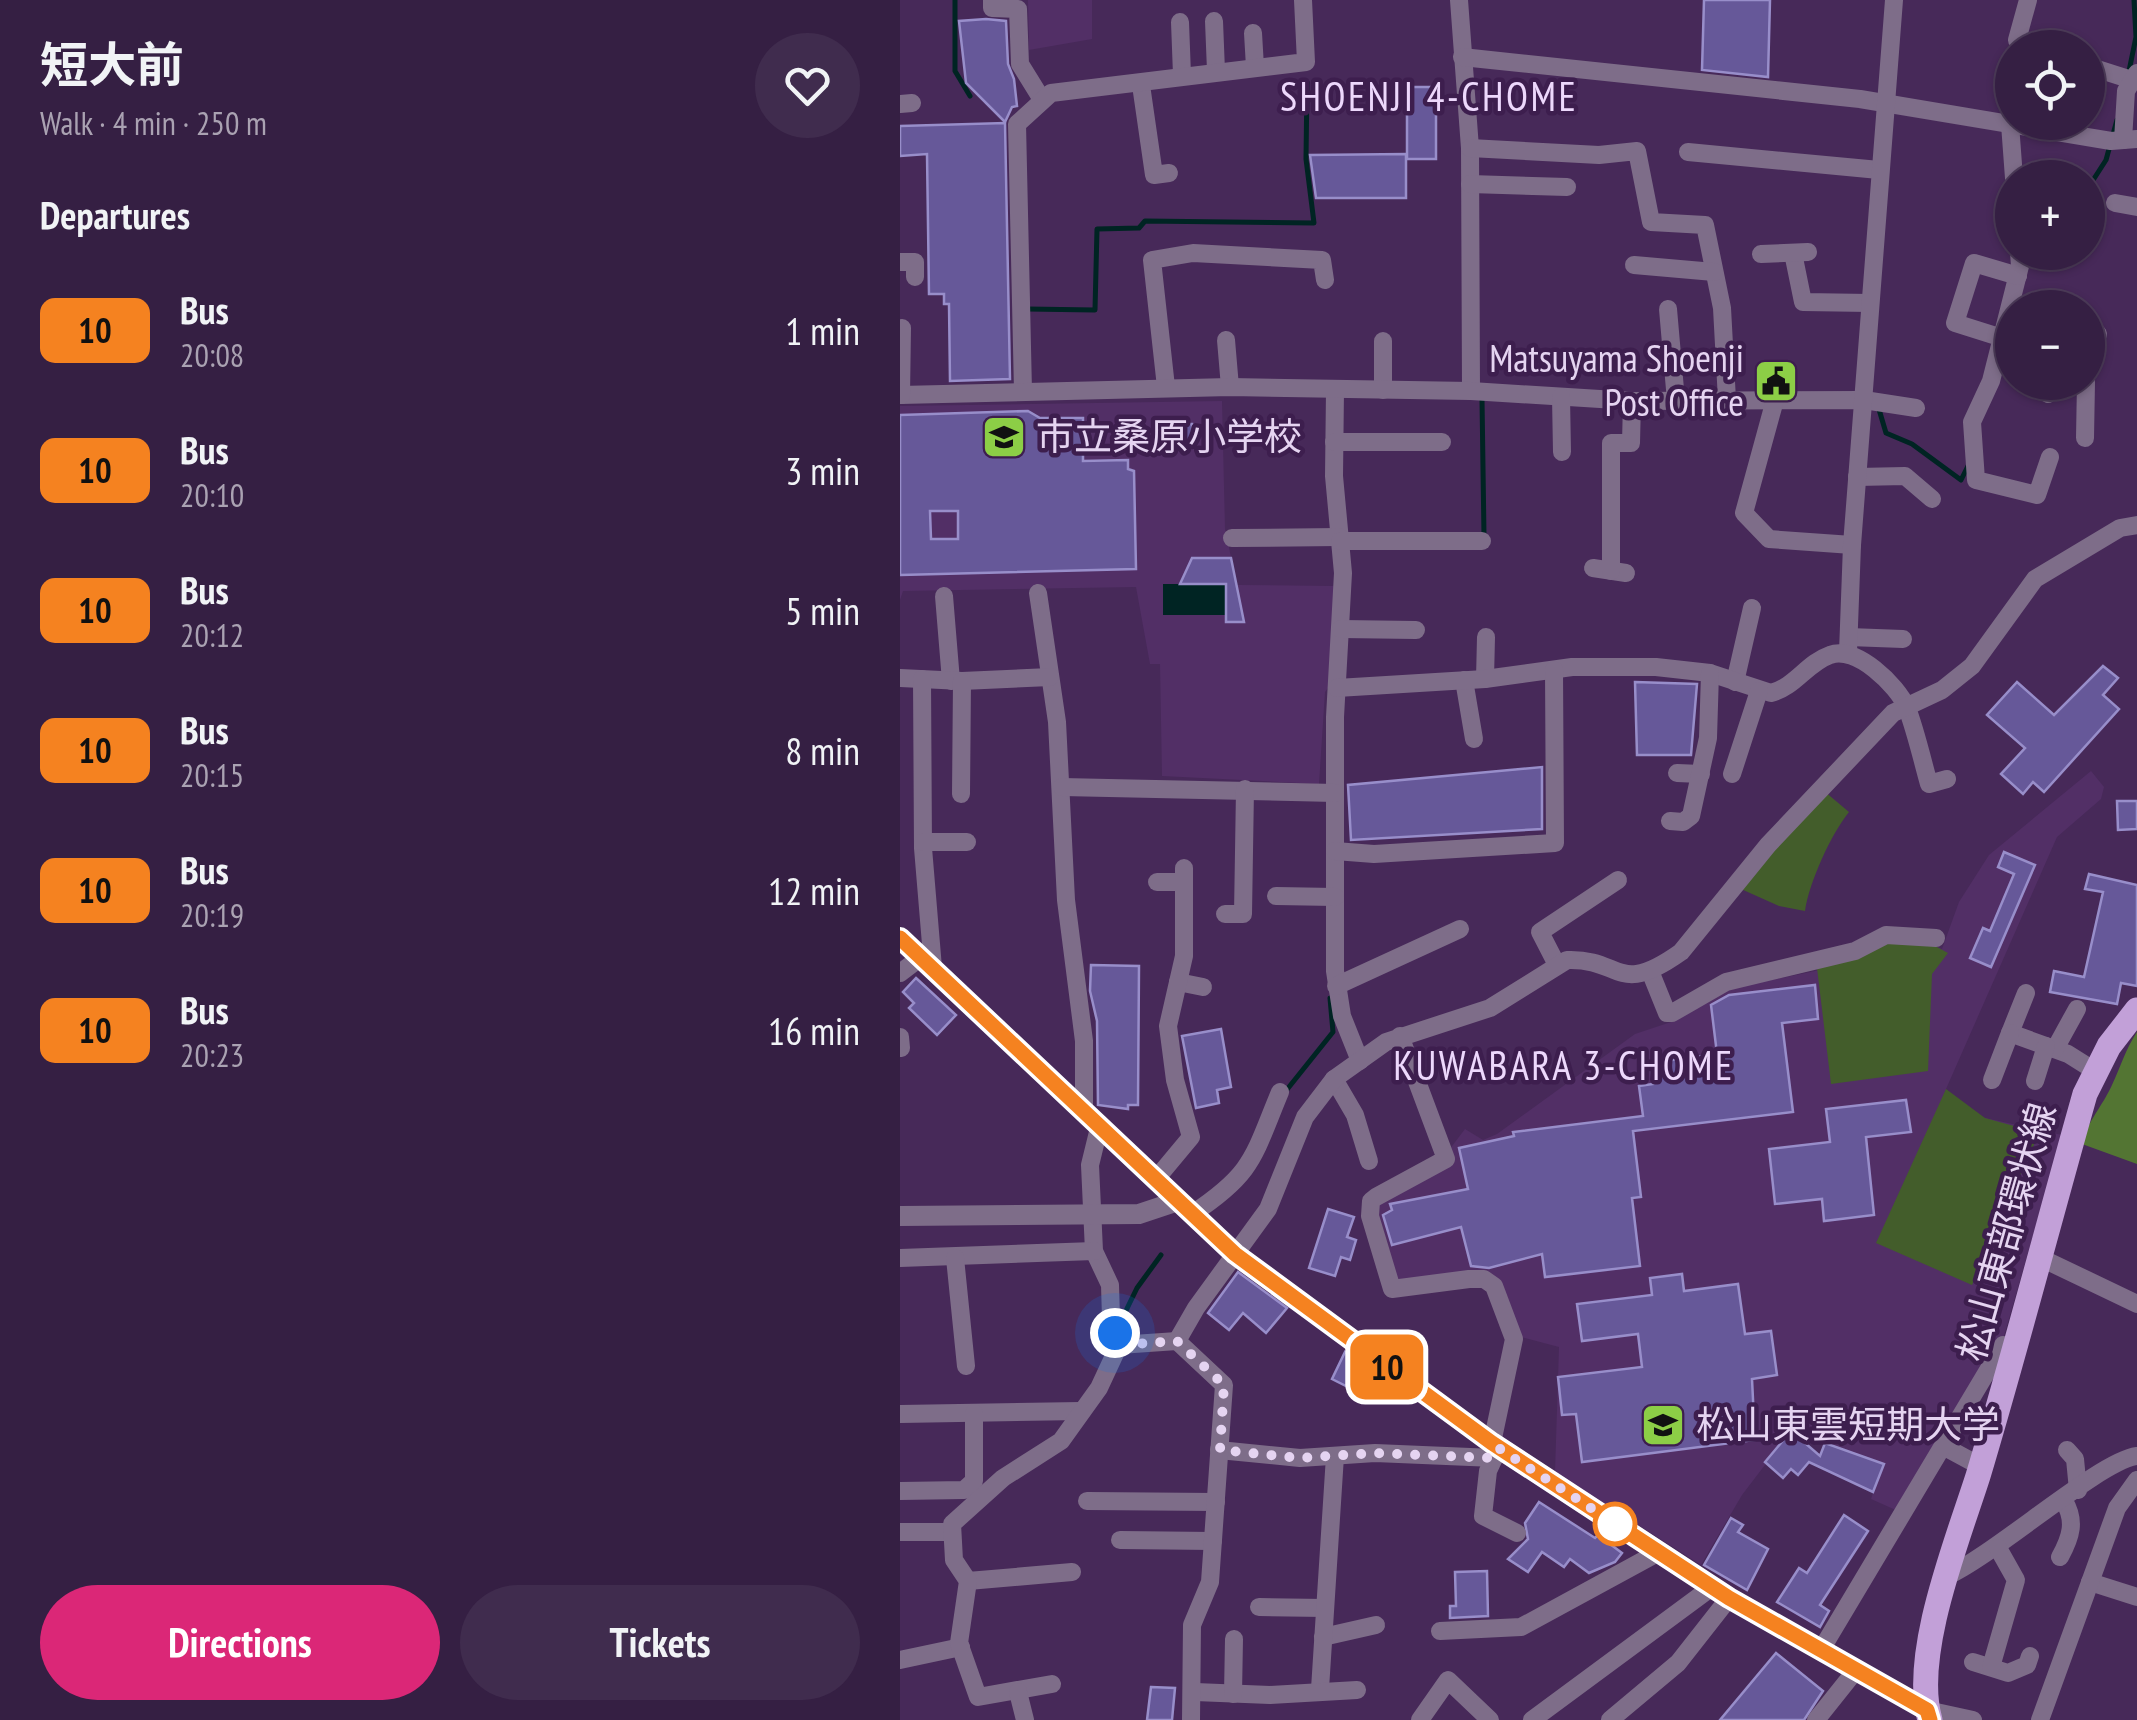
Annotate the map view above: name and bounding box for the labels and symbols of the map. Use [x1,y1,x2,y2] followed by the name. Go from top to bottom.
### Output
[1280,70,1578,122] district label: SHOENJI 4-CHOME
[1489,333,1744,426] place label: Matsuyama Shoenji Post Office
[1753,358,1799,404] public building icon: Matsuyama Shoenji Post Office
[1036,411,1302,460] place label: 市立桑原小学校
[981,414,1027,460] school or university icon: 市立桑原小学校
[1393,1039,1735,1091] district label: KUWABARA 3-CHOME
[1945,1097,2066,1366] street label: 松山東部環状線
[1090,1308,1140,1358] your location
[1342,1334,1432,1400] line badge: 10
[1696,1399,2000,1448] place label: 松山東雲短期大学
[1640,1402,1686,1448] school or university icon: 松山東雲短期大学
[1594,1503,1636,1545] unlabelled marker

